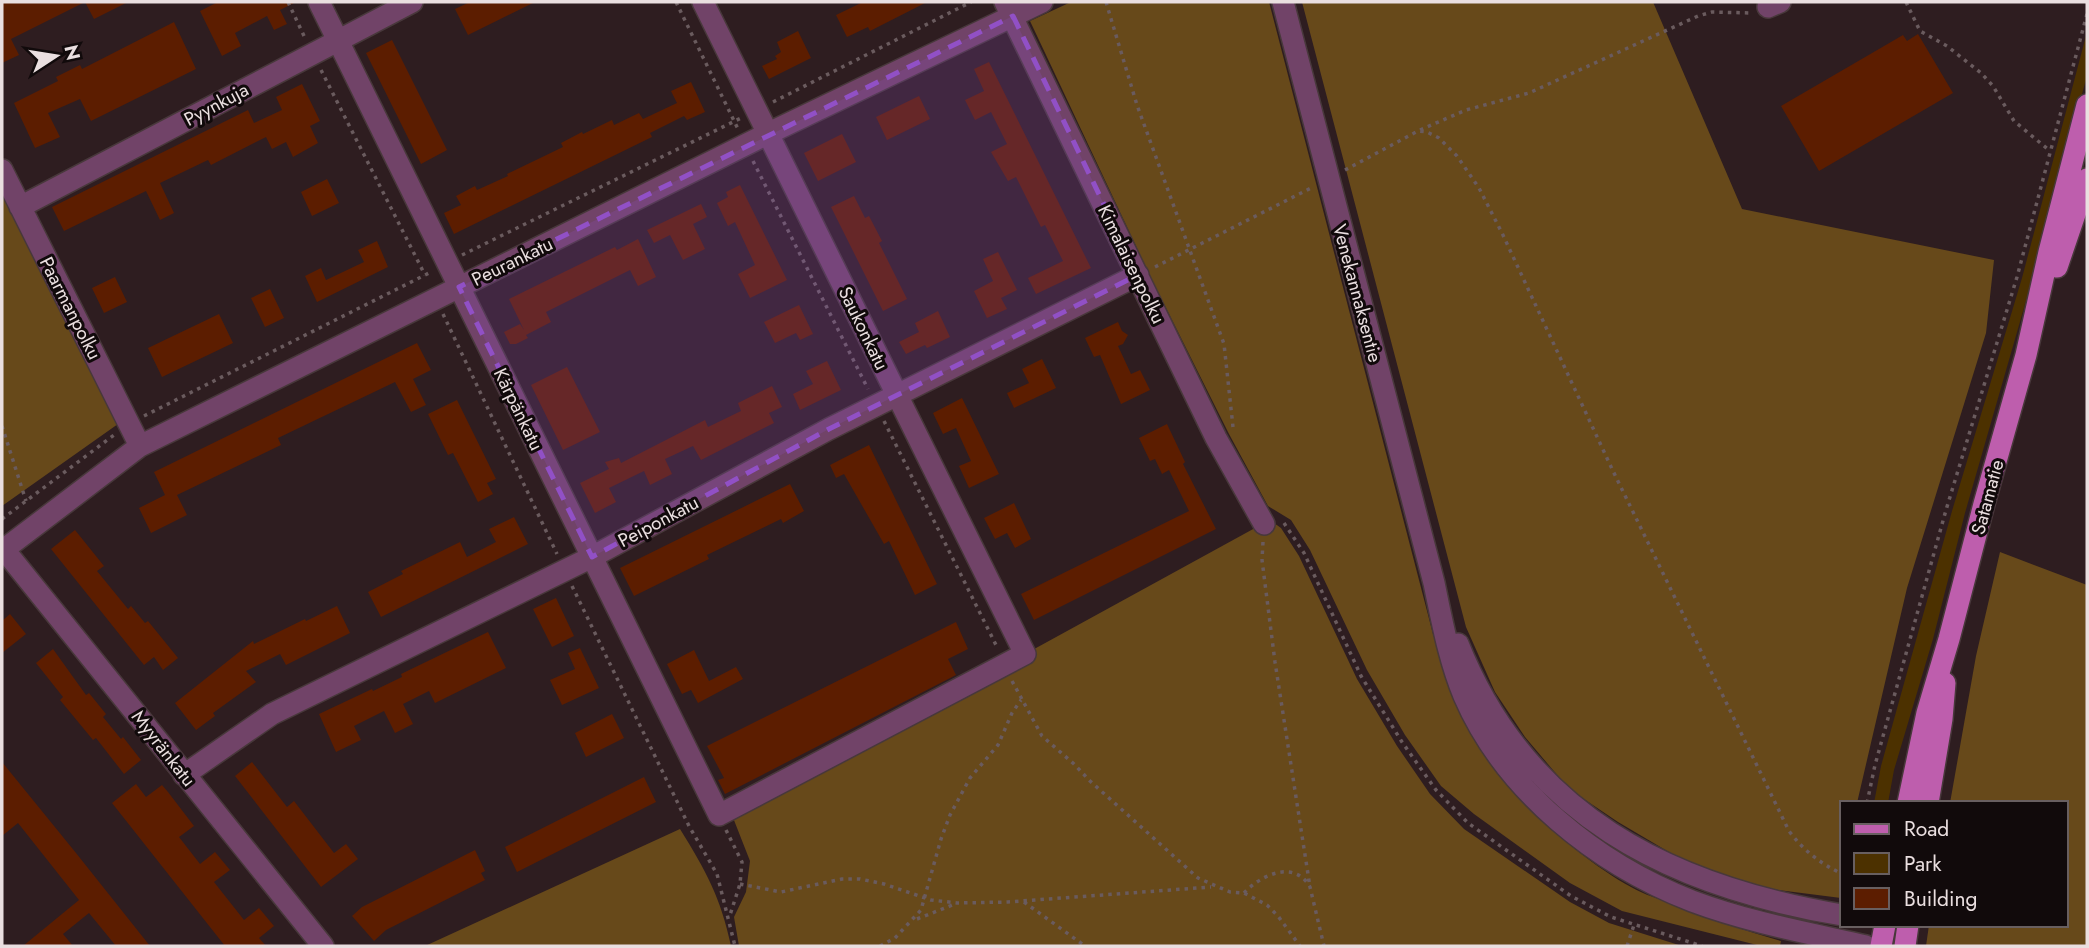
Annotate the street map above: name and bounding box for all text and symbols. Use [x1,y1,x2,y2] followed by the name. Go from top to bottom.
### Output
[21,21,91,91] north arrow
[57,42,87,63] text: N
[179,76,253,133] street label: Pyynkuja
[1091,200,1172,328] street label: Kimalaisenpolku
[1326,221,1389,366] street label: Venekannaksentie
[467,230,557,293] street label: Peurankatu
[33,252,108,364] street label: Paarmanpolku
[832,282,895,375] street label: Saukonkatu
[487,364,550,455] street label: Kärpänkatu
[1965,456,2010,538] street label: Satamatie
[613,489,703,554] street label: Peiponkatu
[125,704,202,792] street label: Myyränkatu
[1840,801,2068,927] legend
[1904,814,1949,844] text: Road
[1904,849,1942,879] text: Park
[1904,884,1977,914] text: Building

